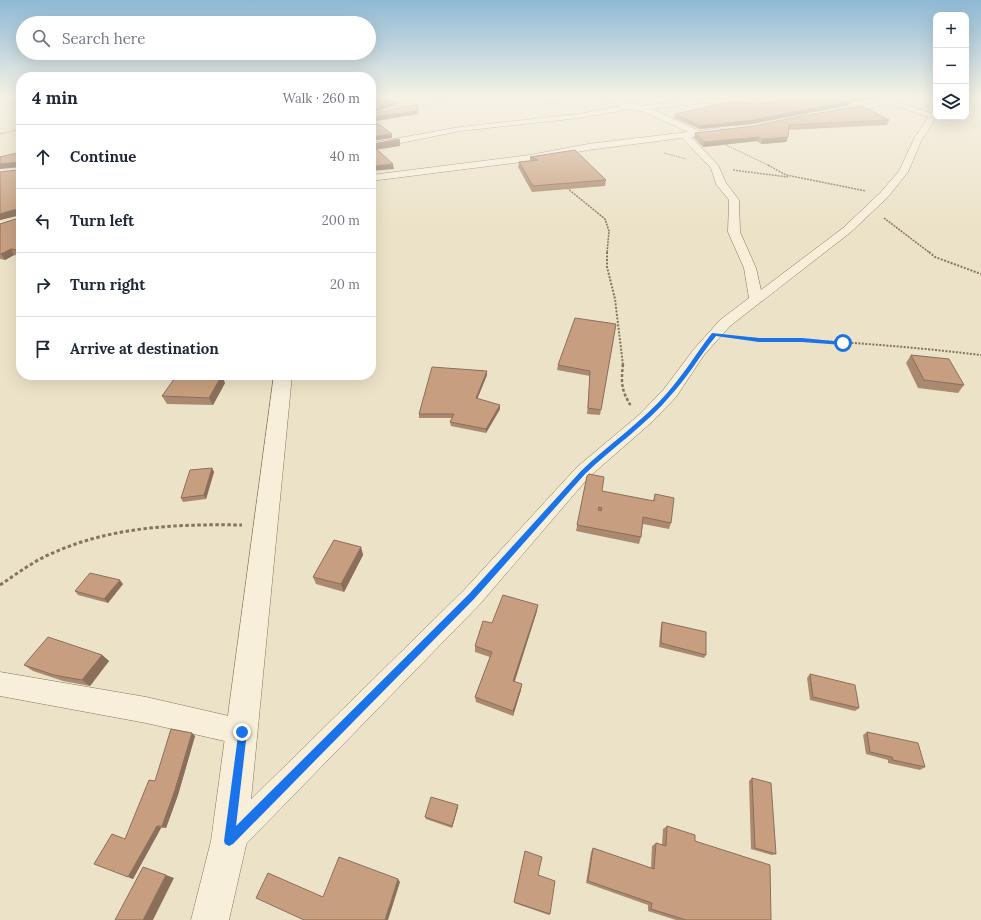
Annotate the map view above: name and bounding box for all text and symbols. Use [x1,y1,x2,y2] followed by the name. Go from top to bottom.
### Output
[933,12,969,120] map controls
[933,12,969,48] button: +
[16,16,376,60] search box
[30,27,52,49] icon: search
[62,29,145,48] text: Search here
[933,48,969,84] button: −
[933,84,969,120] button: layers
[32,87,78,109] text: 4 min
[283,90,360,107] text: Walk · 260 m
[32,146,54,168] icon: ahead
[70,147,136,166] text: Continue
[330,148,360,165] text: 40 m
[32,210,54,232] icon: left
[70,211,134,230] text: Turn left
[322,212,360,229] text: 200 m
[32,274,54,296] icon: right
[70,275,146,294] text: Turn right
[330,276,360,293] text: 20 m
[834,334,852,352] route start
[32,338,54,360] icon: arrive
[70,339,219,358] text: Arrive at destination
[233,723,251,741] route end

